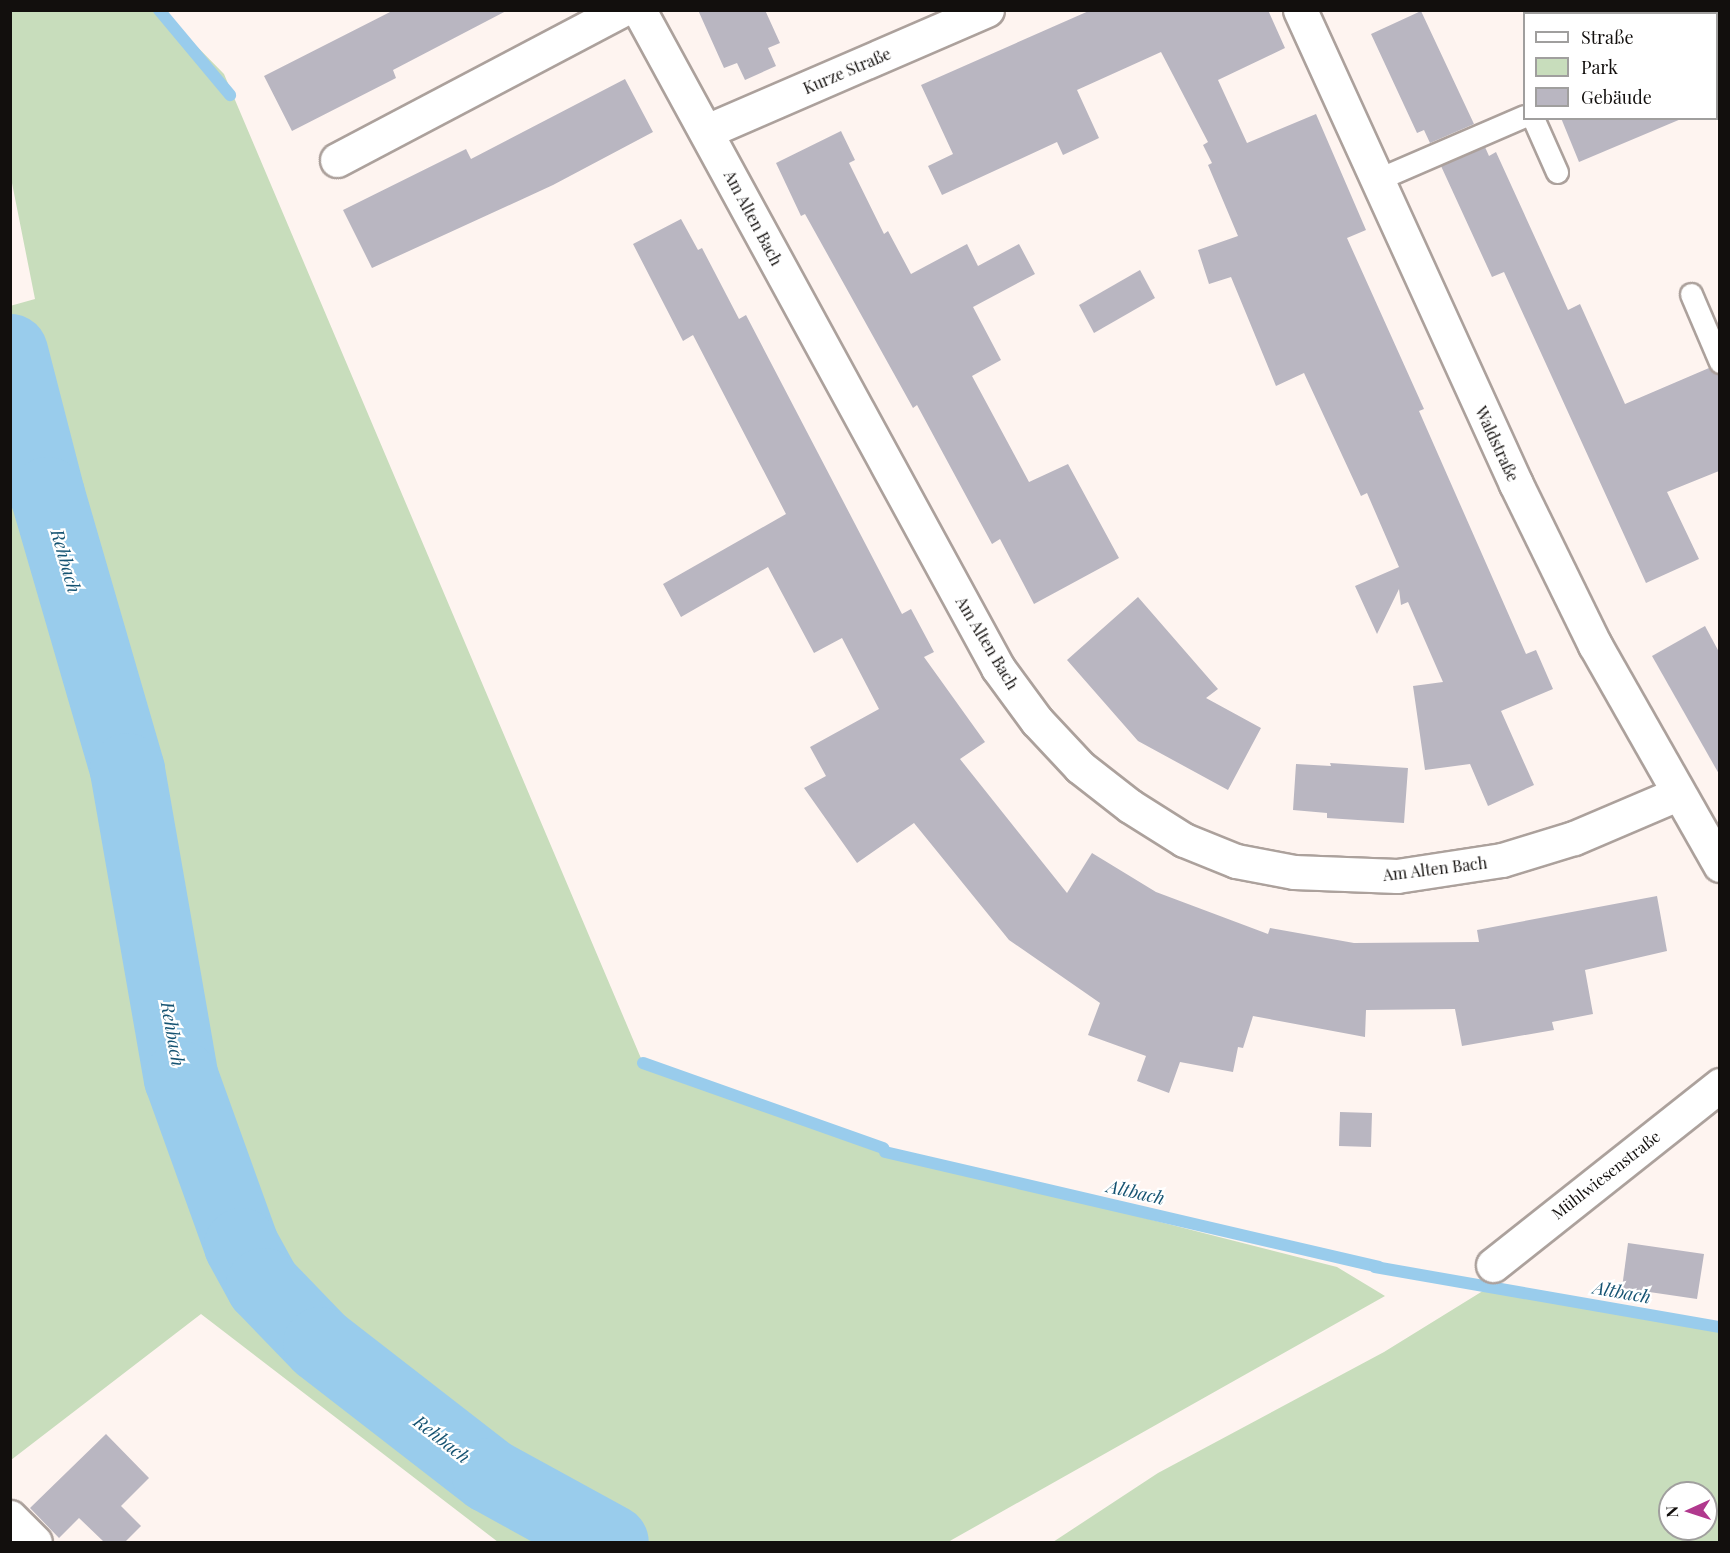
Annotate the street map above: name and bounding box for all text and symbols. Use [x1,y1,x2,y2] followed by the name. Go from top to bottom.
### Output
[1523,12,1718,120] legend
[1581,25,1634,49] text: Straße
[800,44,894,98] street label: Kurze Straße
[1581,55,1618,79] text: Park
[1581,85,1652,109] text: Gebäude
[720,167,786,269] street label: Am Alten Bach
[1471,403,1523,485] street label: Waldstraße
[47,527,85,595] water label: Rehbach
[952,593,1022,693] street label: Am Alten Bach
[1382,853,1488,885] street label: Am Alten Bach
[157,1000,189,1068] water label: Rehbach
[1548,1127,1664,1223] street label: Mühlwiesenstraße
[1105,1175,1167,1209] water label: Altbach
[1591,1276,1653,1308] water label: Altbach
[410,1410,474,1468] water label: Rehbach
[1658,1481,1718,1541] north arrow
[1661,1506,1682,1518] text: N

